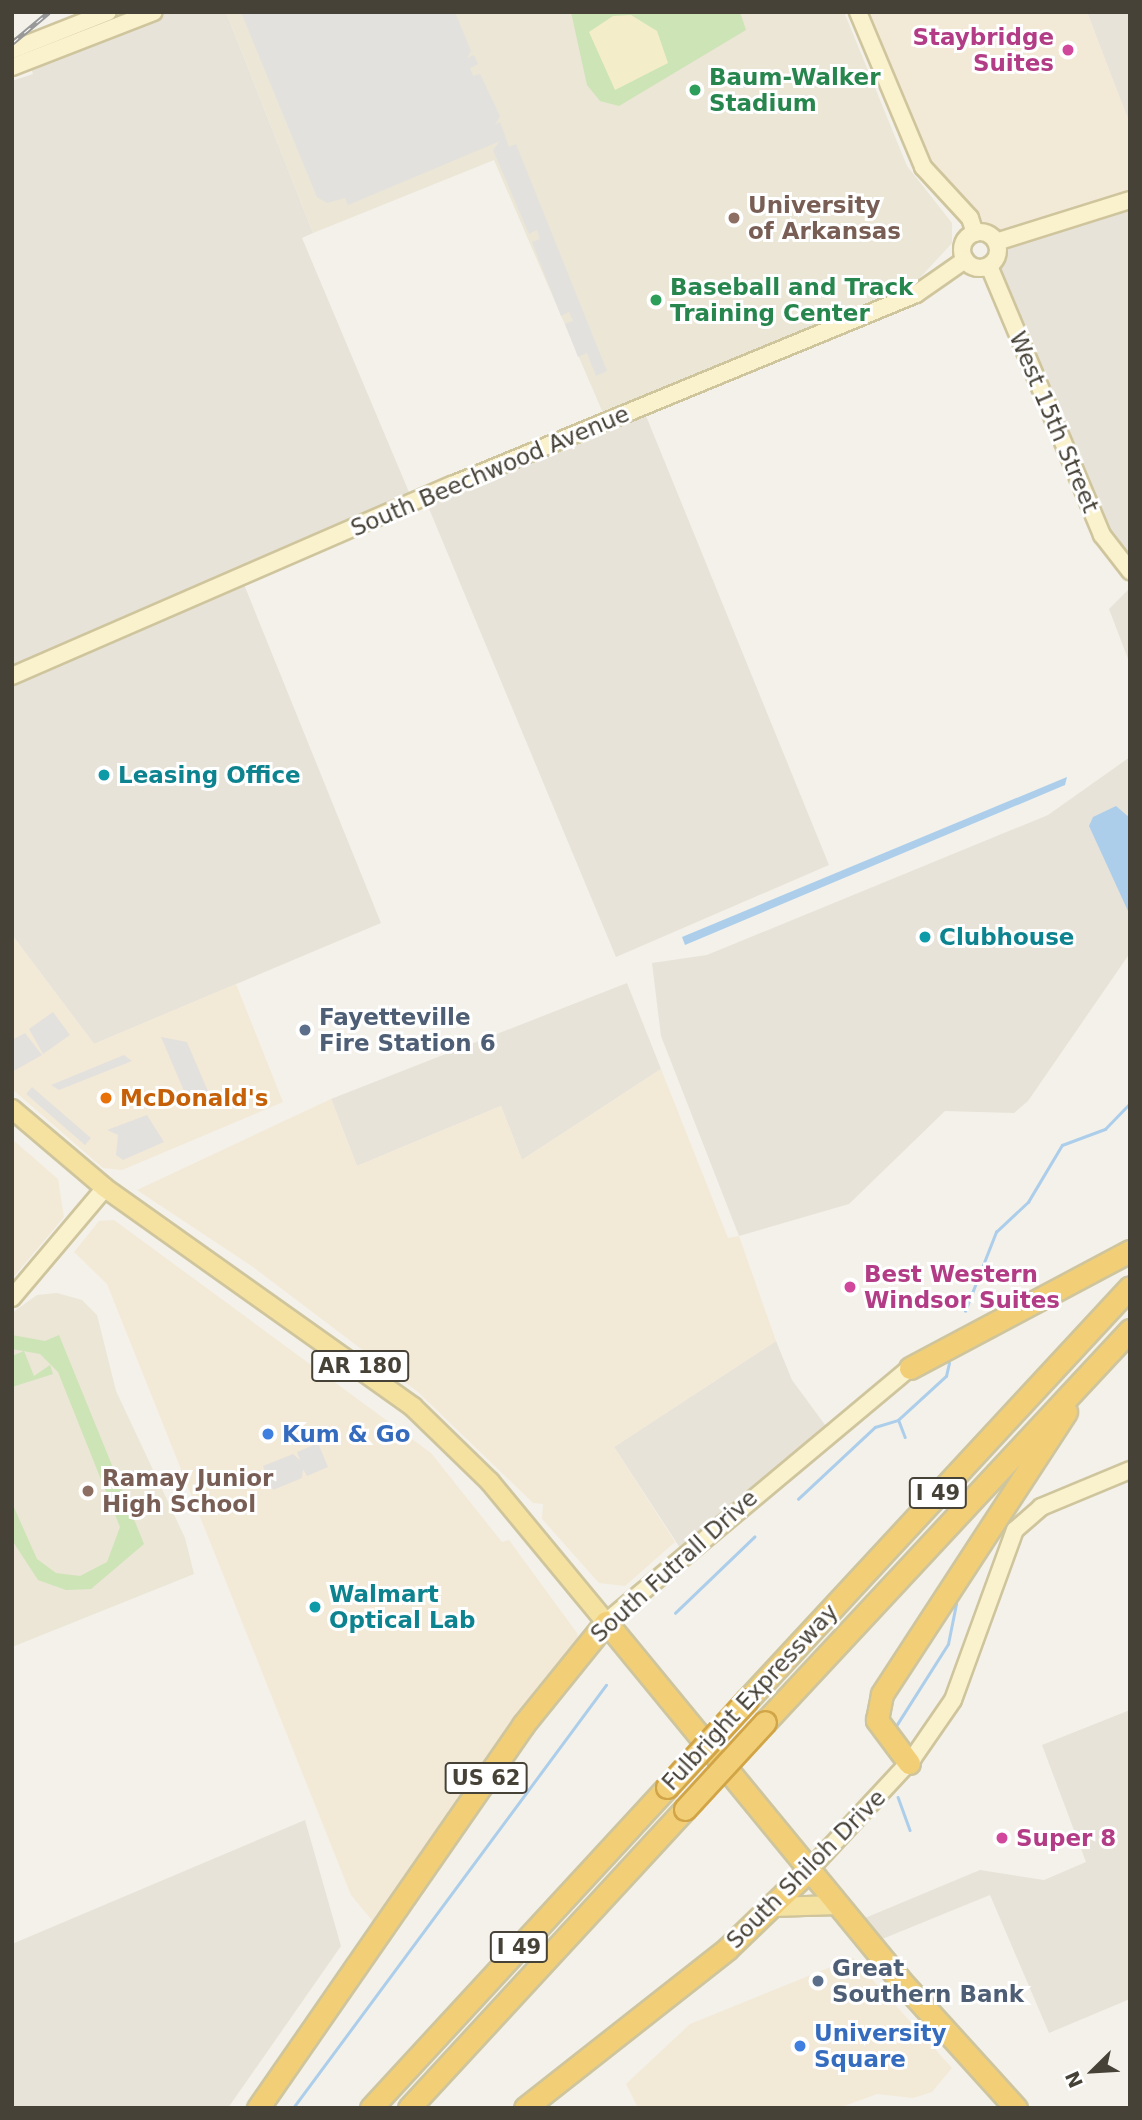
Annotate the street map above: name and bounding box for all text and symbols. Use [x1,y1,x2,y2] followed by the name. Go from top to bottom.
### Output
[912,23,1054,77] place label: Staybridge Suites
[1060,42,1076,58] marker: Staybridge Suites
[709,63,880,117] place label: Baum-Walker Stadium
[687,82,703,98] marker: Baum-Walker Stadium
[748,191,901,245] place label: University of Arkansas
[726,210,742,226] marker: University of Arkansas
[670,273,913,327] place label: Baseball and Track Training Center
[648,292,664,308] marker: Baseball and Track Training Center
[1003,327,1105,517] street label: West 15th Street
[347,400,633,542] street label: South Beechwood Avenue
[118,761,301,789] place label: Leasing Office
[96,767,112,783] marker: Leasing Office
[939,923,1074,951] place label: Clubhouse
[917,929,933,945] marker: Clubhouse
[319,1003,496,1057] place label: Fayetteville Fire Station 6
[297,1022,313,1038] marker: Fayetteville Fire Station 6
[120,1084,268,1112] place label: McDonald's
[98,1090,114,1106] marker: McDonald's
[864,1260,1060,1314] place label: Best Western Windsor Suites
[842,1279,858,1295] marker: Best Western Windsor Suites
[311,1348,409,1384] road number: AR 180
[282,1420,411,1448] place label: Kum & Go
[260,1426,276,1442] marker: Kum & Go
[102,1464,273,1518] place label: Ramay Junior High School
[908,1476,968,1510] road number: I 49
[80,1483,96,1499] marker: Ramay Junior High School
[585,1484,763,1648] street label: South Futrall Drive
[329,1580,476,1634] place label: Walmart Optical Lab
[656,1598,844,1796] street label: Fulbright Expressway
[307,1599,323,1615] marker: Walmart Optical Lab
[444,1760,528,1796] road number: US 62
[721,1784,891,1954] street label: South Shiloh Drive
[1016,1824,1116,1852] place label: Super 8
[994,1830,1010,1846] marker: Super 8
[489,1930,549,1965] road number: I 49
[832,1954,1024,2008] place label: Great Southern Bank
[810,1973,826,1989] marker: Great Southern Bank
[814,2019,946,2073] place label: University Square
[1058,2036,1128,2106] north arrow
[792,2038,808,2054] marker: University Square
[1061,2068,1087,2091] text: N

